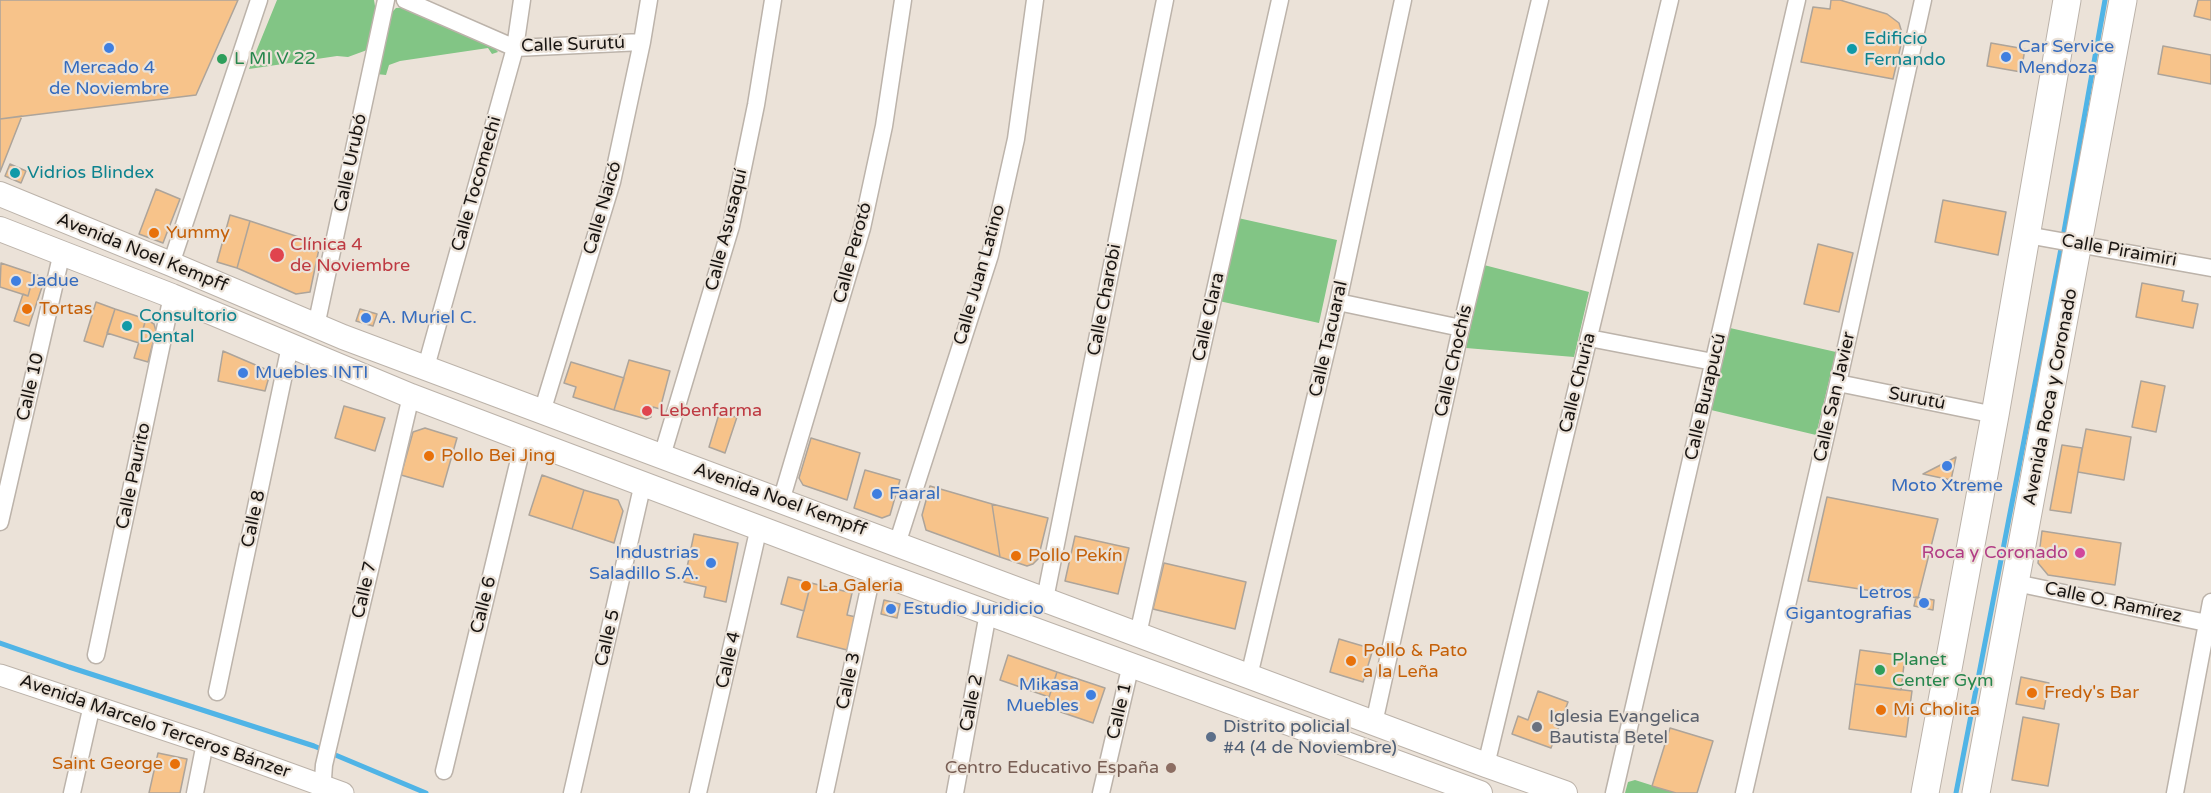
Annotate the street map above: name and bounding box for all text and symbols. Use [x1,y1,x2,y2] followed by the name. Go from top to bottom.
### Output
[1864,28,1946,70] place label: Edificio Fernando
[521,32,625,58] street label: Calle Surutú
[2018,36,2114,78] place label: Car Service Mendoza
[102,41,116,55] marker: Mercado 4 de Noviembre
[1845,42,1859,56] marker: Edificio Fernando
[234,48,316,70] place label: L MI V 22
[1999,50,2013,64] marker: Car Service Mendoza
[215,52,229,66] marker: L MI V 22
[49,57,169,100] place label: Mercado 4 de Noviembre
[330,112,372,214] street label: Calle Urubó
[447,114,507,254] street label: Calle Tocomechi
[579,159,627,257] street label: Calle Naicó
[27,162,154,184] place label: Vidrios Blindex
[8,166,22,180] marker: Vidrios Blindex
[701,167,753,293] street label: Calle Asusaquí
[829,200,877,306] street label: Calle Perotó
[950,202,1010,348] street label: Calle Juan Latino
[53,209,231,297] street label: Avenida Noel Kempff
[166,222,230,244] place label: Yummy
[147,226,161,240] marker: Yummy
[2060,230,2178,272] street label: Calle Piraimiri
[290,234,410,276] place label: Clínica 4 de Noviembre
[1084,242,1126,358] street label: Calle Charobi
[268,246,286,264] marker: Clínica 4 de Noviembre
[28,270,79,292] place label: Jadue
[1188,270,1230,364] street label: Calle Clara
[9,274,23,288] marker: Jadue
[1305,279,1353,399] street label: Calle Tacuaral
[2019,287,2083,507] street label: Avenida Roca y Coronado
[39,298,92,320] place label: Tortas
[20,302,34,316] marker: Tortas
[1431,303,1477,419] street label: Calle Chochís
[139,305,237,348] place label: Consultorio Dental
[378,307,477,329] place label: A. Muriel C.
[359,311,373,325] marker: A. Muriel C.
[120,319,134,333] marker: Consultorio Dental
[1810,330,1860,464] street label: Calle San Javier
[1555,331,1601,435] street label: Calle Churia
[1681,331,1731,463] street label: Calle Burapucú
[13,351,49,423] street label: Calle 10
[255,362,368,384] place label: Muebles INTI
[236,366,250,380] marker: Muebles INTI
[1887,383,1947,415] street label: Surutú
[659,400,762,422] place label: Lebenfarma
[640,404,654,418] marker: Lebenfarma
[112,421,156,531] street label: Calle Paurito
[441,445,555,467] place label: Pollo Bei Jing
[422,449,436,463] marker: Pollo Bei Jing
[691,459,869,541] street label: Avenida Noel Kempff
[1940,459,1954,473] marker: Moto Xtreme
[1891,475,2003,497] place label: Moto Xtreme
[889,483,940,505] place label: Faaral
[870,487,884,501] marker: Faaral
[237,489,271,549] street label: Calle 8
[589,542,699,584] place label: Industrias Saladillo S.A.
[1921,542,2068,564] place label: Roca y Coronado
[1028,545,1123,567] place label: Pollo Pekín
[2073,546,2087,560] marker: Roca y Coronado
[1009,549,1023,563] marker: Pollo Pekín
[704,556,718,570] marker: Industrias Saladillo S.A.
[348,559,382,621] street label: Calle 7
[467,574,501,636] street label: Calle 6
[818,575,903,597] place label: La Galeria
[2042,578,2184,628] street label: Calle O. Ramírez
[799,579,813,593] marker: La Galeria
[1786,582,1912,624] place label: Letros Gigantografias
[1917,596,1931,610] marker: Letros Gigantografias
[903,598,1044,620] place label: Estudio Juridicio
[884,602,898,616] marker: Estudio Juridicio
[591,607,625,669] street label: Calle 5
[712,629,746,691] street label: Calle 4
[1363,640,1467,682] place label: Pollo & Pato a la Leña
[1892,649,1993,692] place label: Planet Center Gym
[832,651,866,711] street label: Calle 3
[1344,654,1358,668] marker: Pollo & Pato a la Leña
[1873,663,1887,677] marker: Planet Center Gym
[17,670,293,784] street label: Avenida Marcelo Terceros Bánzer
[956,673,988,733] street label: Calle 2
[1006,674,1079,716] place label: Mikasa Muebles
[1103,680,1137,742] street label: Calle 1
[2044,682,2139,704] place label: Fredy's Bar
[2025,686,2039,700] marker: Fredy's Bar
[1084,688,1098,702] marker: Mikasa Muebles
[1893,699,1980,721] place label: Mi Cholita
[1874,703,1888,717] marker: Mi Cholita
[1549,706,1700,748] place label: Iglesia Evangelica Bautista Betel
[1223,716,1397,758] place label: Distrito policial #4 (4 de Noviembre)
[1530,720,1544,734] marker: Iglesia Evangelica Bautista Betel
[1204,730,1218,744] marker: Distrito policial #4 (4 de Noviembre)
[52,753,163,775] place label: Saint George
[168,757,182,771] marker: Saint George
[945,757,1159,779] place label: Centro Educativo España
[1164,761,1178,775] marker: Centro Educativo España

